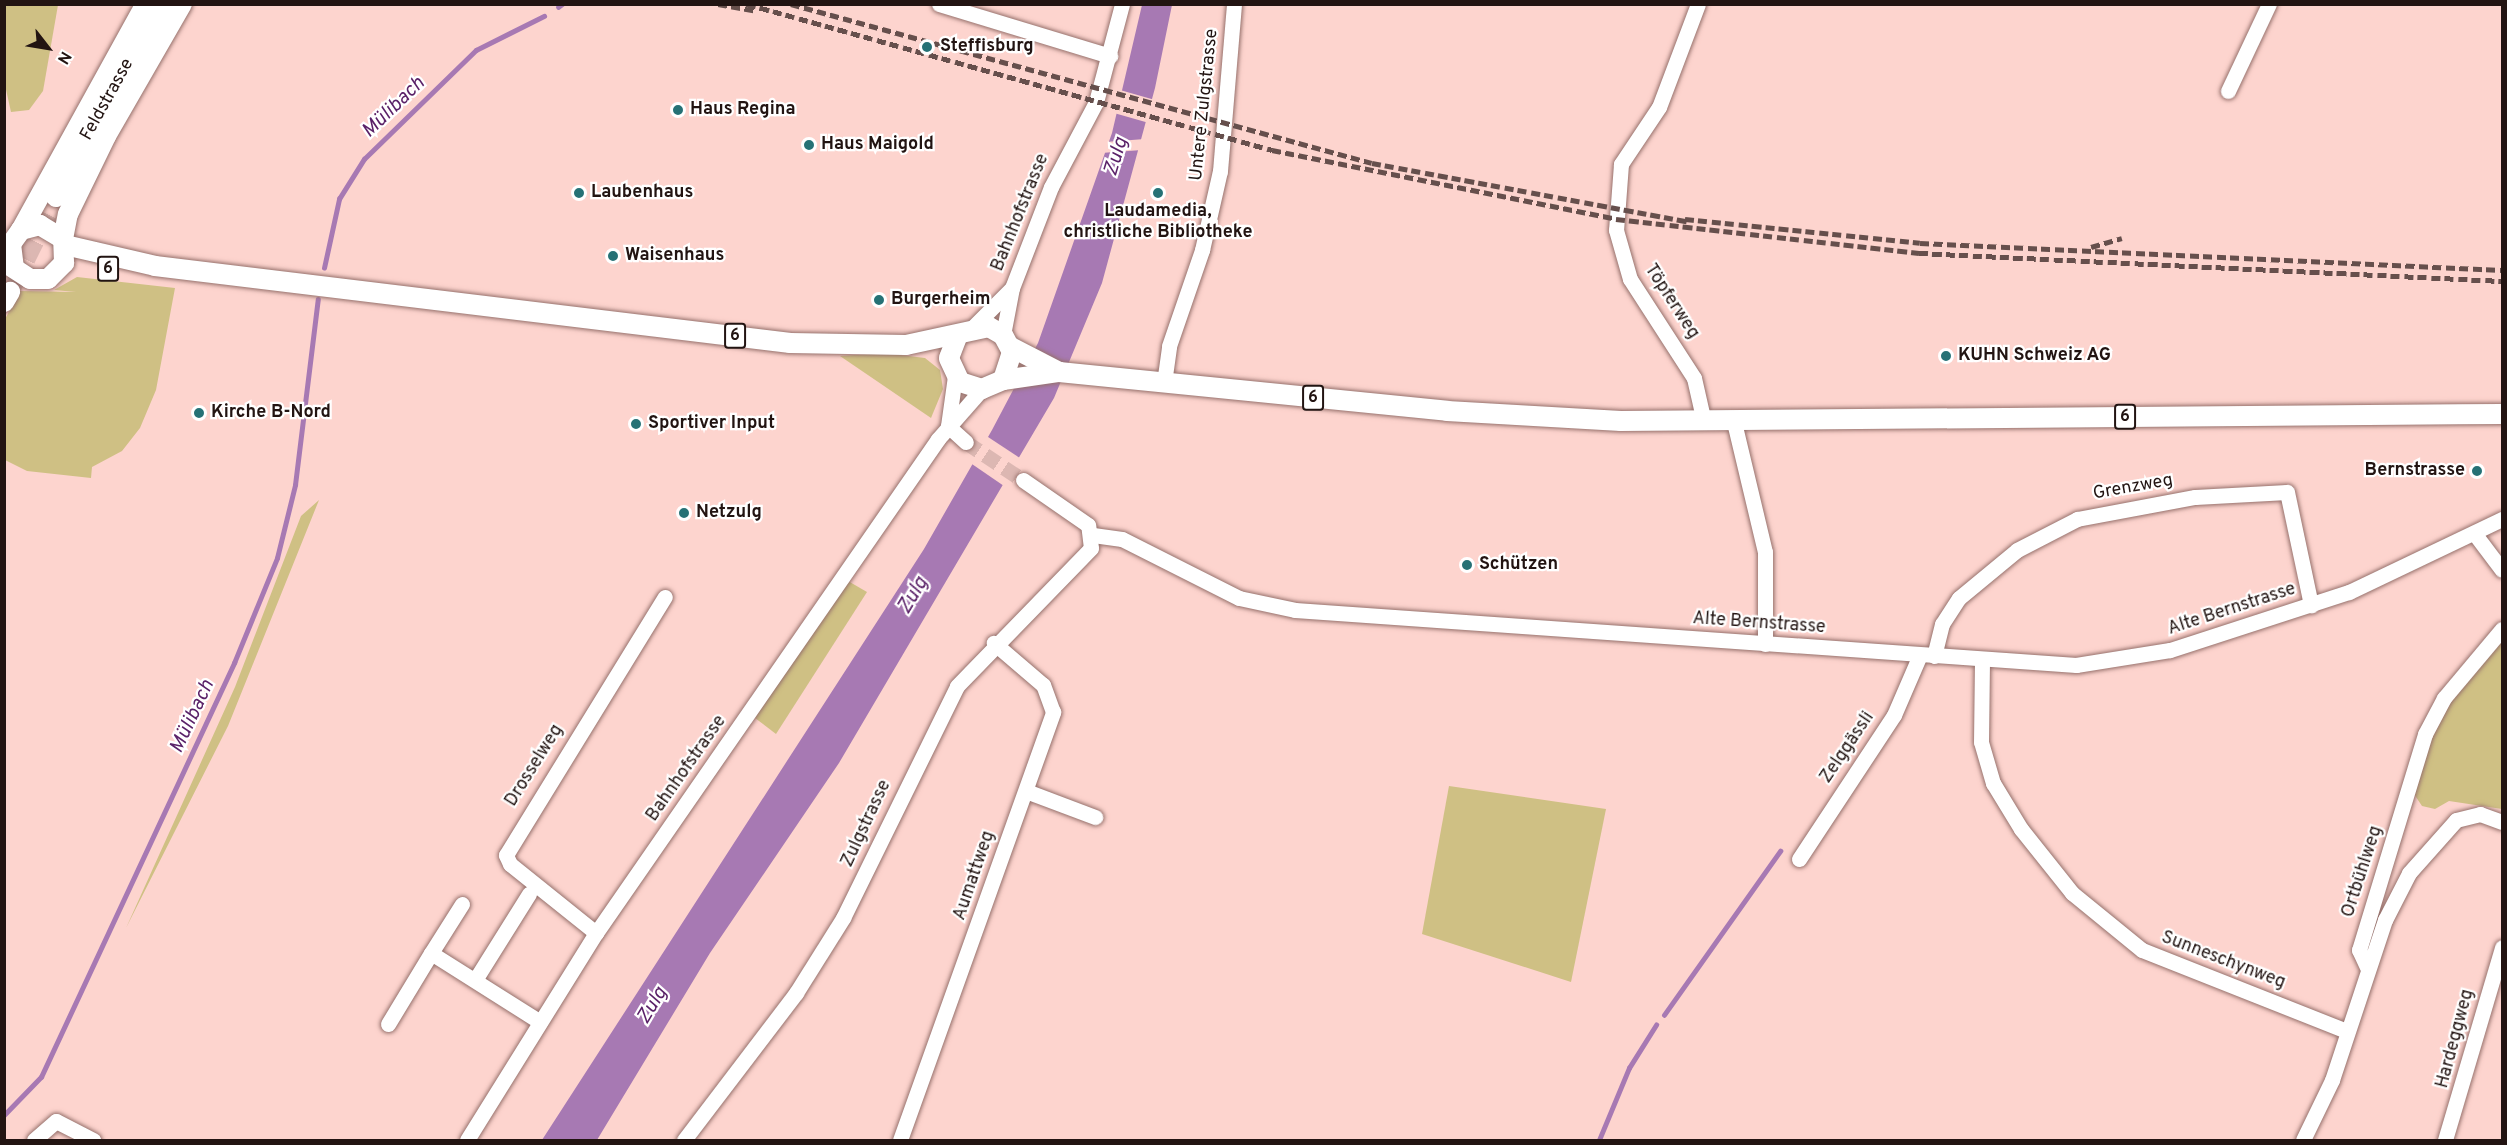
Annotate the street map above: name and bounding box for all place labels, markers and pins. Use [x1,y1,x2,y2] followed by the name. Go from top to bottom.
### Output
[940,36,1034,58] place label: Steffisburg
[918,38,936,56] marker: Steffisburg
[690,99,795,121] place label: Haus Regina
[671,103,685,117] marker: Haus Regina
[821,134,934,156] place label: Haus Maigold
[802,138,816,152] marker: Haus Maigold
[591,182,693,204] place label: Laubenhaus
[572,186,586,200] marker: Laubenhaus
[1151,186,1165,200] marker: Laudamedia, christliche Bibliotheke
[1063,202,1253,244] place label: Laudamedia, christliche Bibliotheke
[625,245,724,267] place label: Waisenhaus
[606,249,620,263] marker: Waisenhaus
[891,289,990,311] place label: Burgerheim
[872,293,886,307] marker: Burgerheim
[1958,345,2112,367] place label: KUHN Schweiz AG
[1939,349,1953,363] marker: KUHN Schweiz AG
[211,402,331,424] place label: Kirche B-Nord
[192,406,206,420] marker: Kirche B-Nord
[648,413,775,435] place label: Sportiver Input
[629,417,643,431] marker: Sportiver Input
[2365,460,2465,482] place label: Bernstrasse
[2470,464,2484,478] marker: Bernstrasse
[696,502,762,524] place label: Netzulg
[677,506,691,520] marker: Netzulg
[1479,554,1558,576] place label: Schützen
[1460,558,1474,572] marker: Schützen

